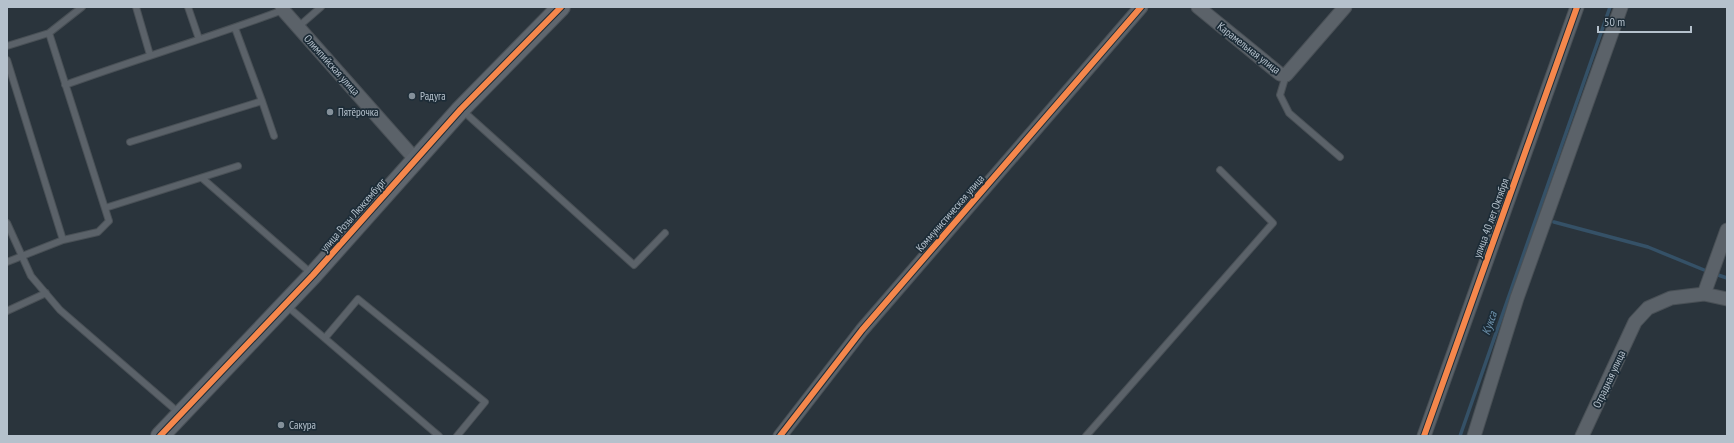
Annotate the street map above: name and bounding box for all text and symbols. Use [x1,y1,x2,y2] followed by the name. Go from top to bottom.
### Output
[1598,8,1691,34] scale bar
[1604,14,1625,29] text: 50 m
[1215,19,1283,77] street label: Карамельная улица
[301,32,363,98] street label: Олимпийская улица
[420,89,446,103] place label: Радуга
[407,91,417,101] marker: Радуга
[338,105,379,119] place label: Пятёрочка
[325,107,335,117] marker: Пятёрочка
[913,172,987,254] street label: Коммунистическая улица
[317,175,389,255] street label: улица Розы Люксембург
[1470,176,1512,260] street label: улица 40 лет Октября
[1478,308,1500,337] water label: Кукса
[1590,348,1628,410] street label: Отрадная улица
[289,418,316,432] place label: Сакура
[276,420,286,430] marker: Сакура

